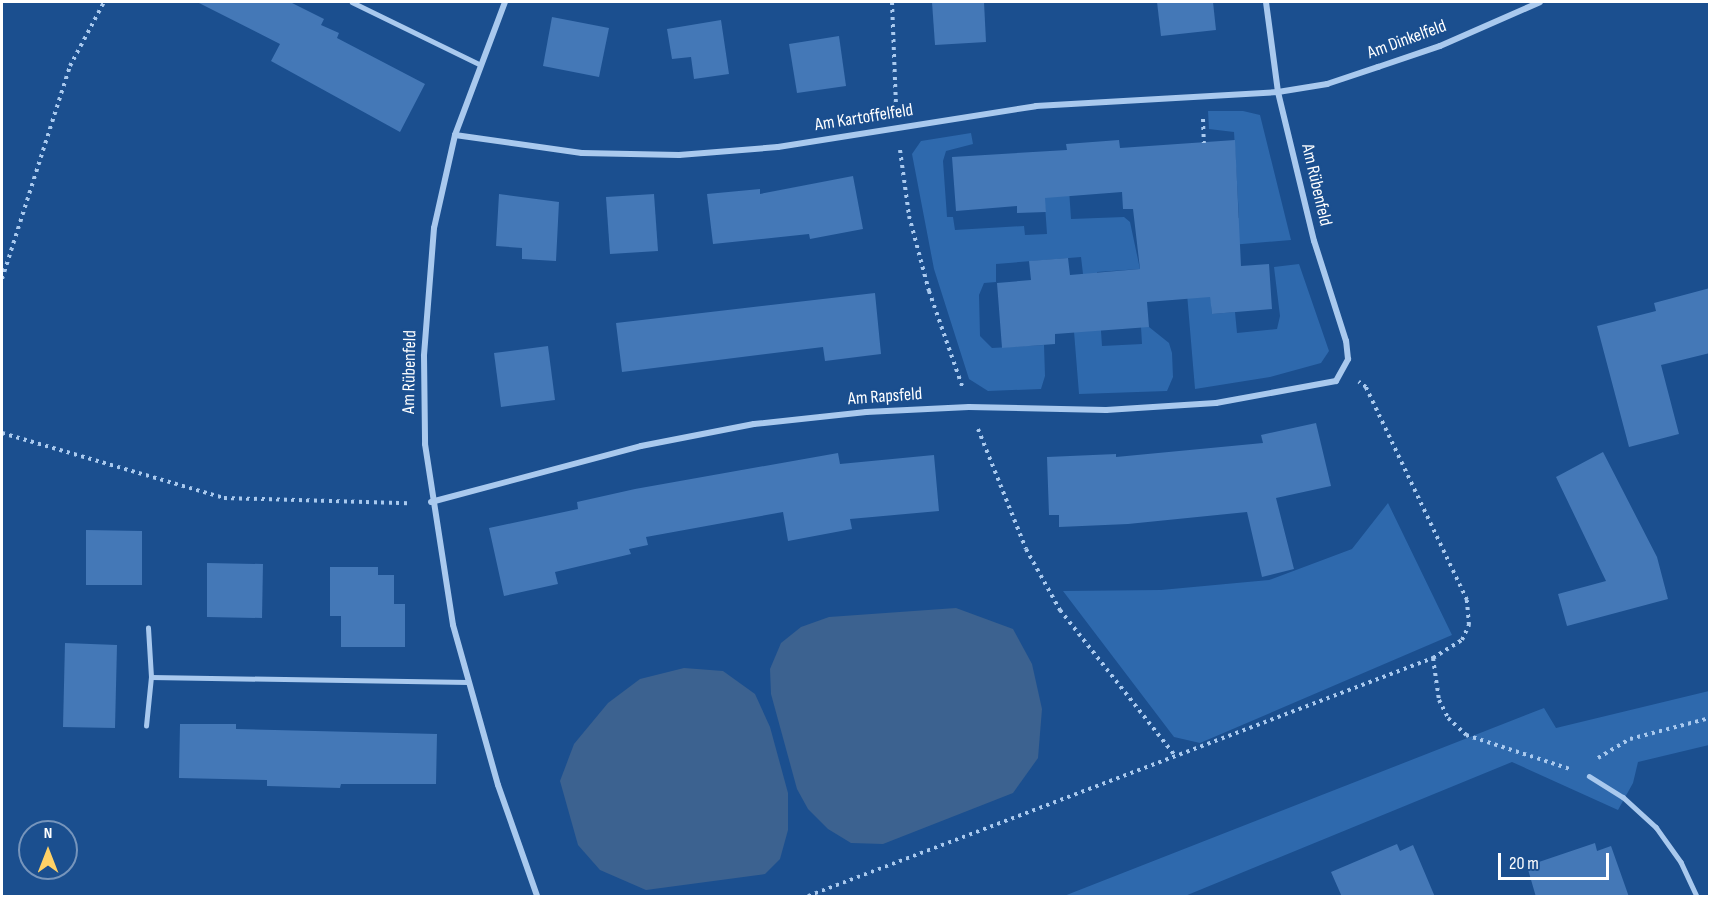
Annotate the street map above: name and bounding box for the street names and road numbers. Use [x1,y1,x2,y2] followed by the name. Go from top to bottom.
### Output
[1365,16,1449,64] street label: Am Dinkelfeld
[813,100,915,136] street label: Am Kartoffelfeld
[1296,142,1336,228] street label: Am Rübenfeld
[398,330,422,414] street label: Am Rübenfeld
[847,384,923,410] street label: Am Rapsfeld

